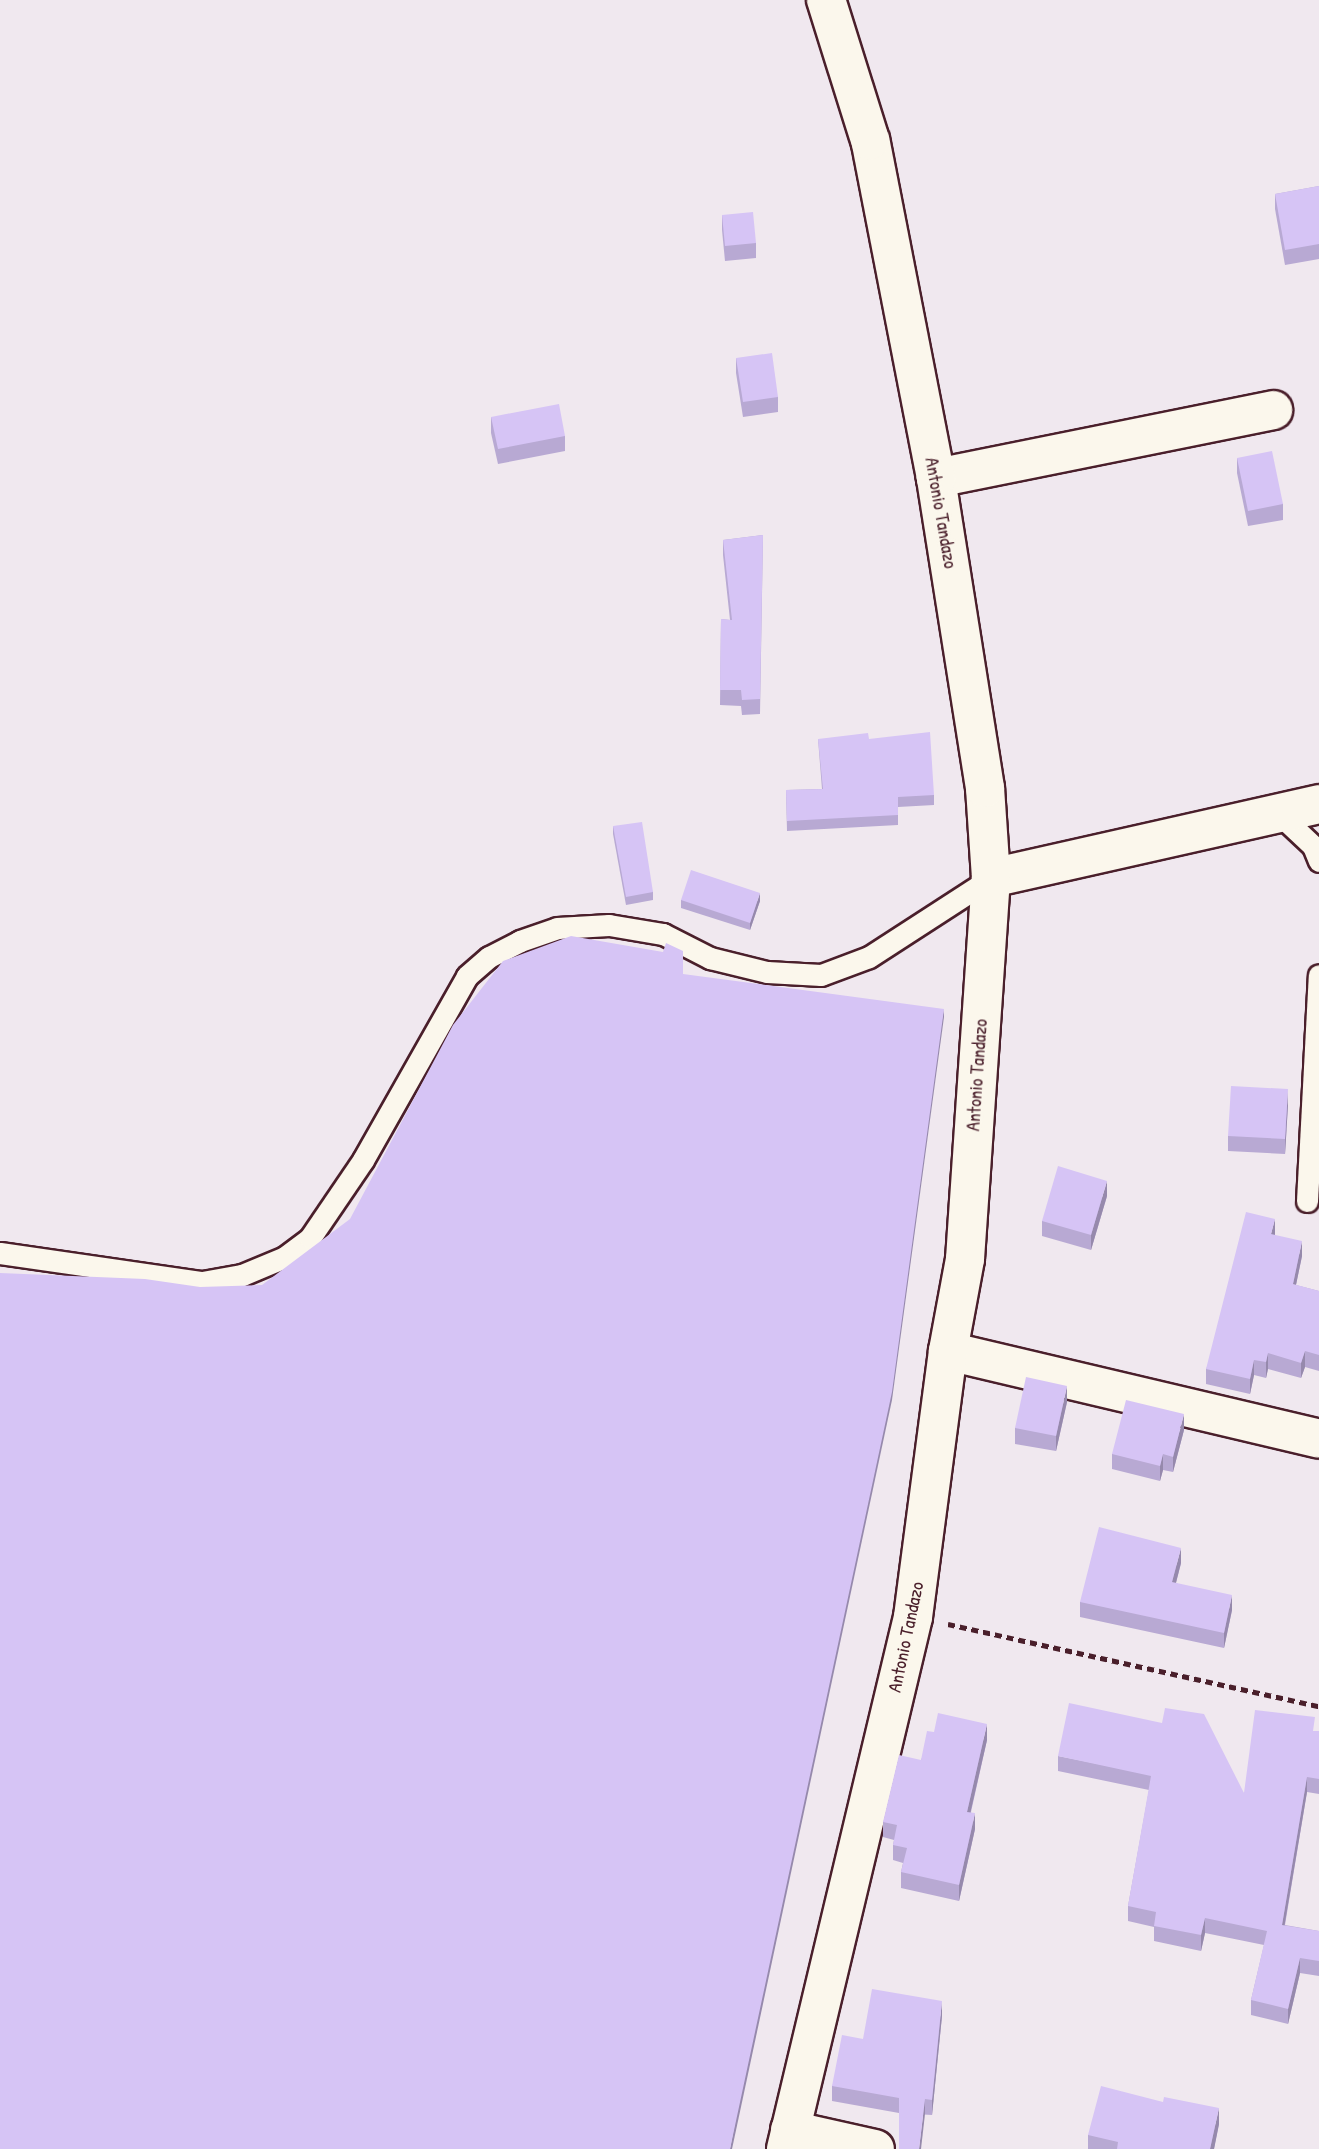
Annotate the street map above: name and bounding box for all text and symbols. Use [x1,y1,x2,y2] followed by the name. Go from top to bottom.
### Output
[920,456,962,570] street label: Antonio Tandazo
[962,1018,992,1132] street label: Antonio Tandazo
[883,1580,929,1694] street label: Antonio Tandazo

